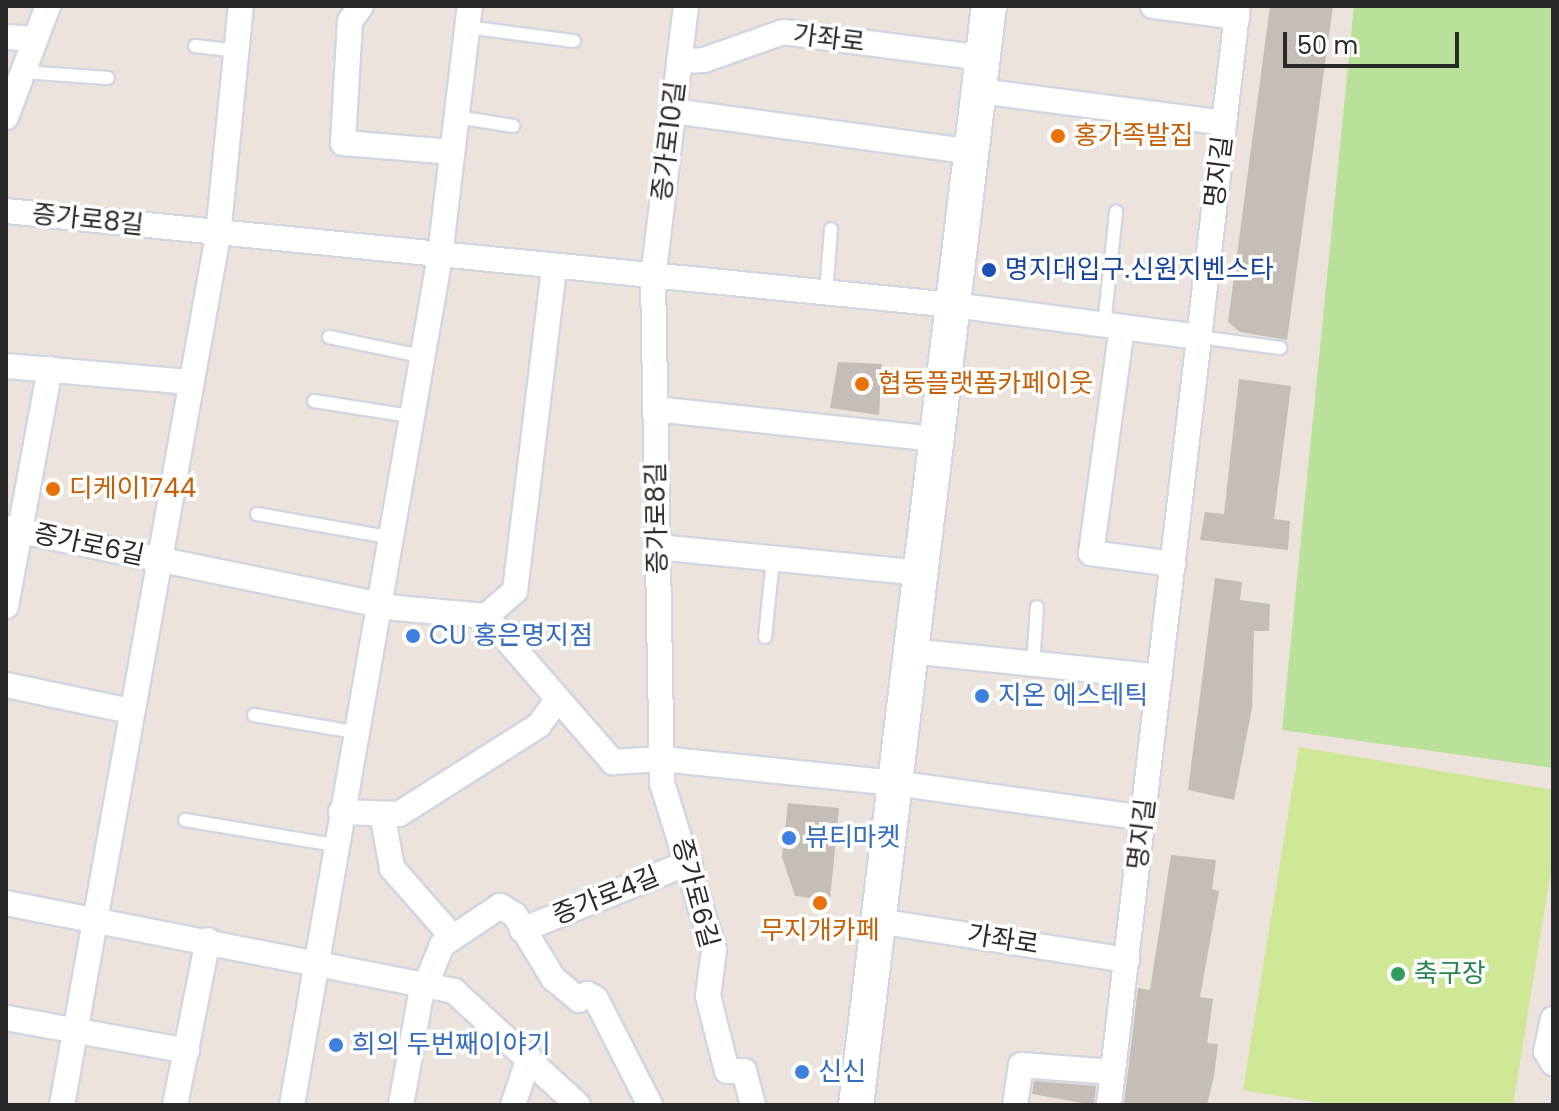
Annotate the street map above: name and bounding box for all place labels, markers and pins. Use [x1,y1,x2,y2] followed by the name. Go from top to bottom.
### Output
[1074,120,1194,152] place label: 홍가족발집
[1049,127,1067,145] marker: 홍가족발집
[1005,254,1274,286] place label: 명지대입구.신원지벤스타
[980,261,998,279] marker: 명지대입구.신원지벤스타
[878,368,1093,400] place label: 협동플랫폼카페이웃
[853,375,871,393] marker: 협동플랫폼카페이웃
[69,473,196,505] place label: 디케이1744
[44,480,62,498] marker: 디케이1744
[429,620,593,652] place label: CU 홍은명지점
[404,627,422,645] marker: CU 홍은명지점
[998,680,1148,712] place label: 지온 에스테틱
[973,687,991,705] marker: 지온 에스테틱
[805,822,901,854] place label: 뷰티마켓
[780,829,798,847] marker: 뷰티마켓
[811,894,829,912] marker: 무지개카페
[760,915,880,947] place label: 무지개카페
[1414,958,1486,990] place label: 축구장
[1389,965,1407,983] marker: 축구장
[352,1029,550,1061] place label: 희의 두번째이야기
[327,1036,345,1054] marker: 희의 두번째이야기
[818,1056,866,1088] place label: 신신
[793,1063,811,1081] marker: 신신

